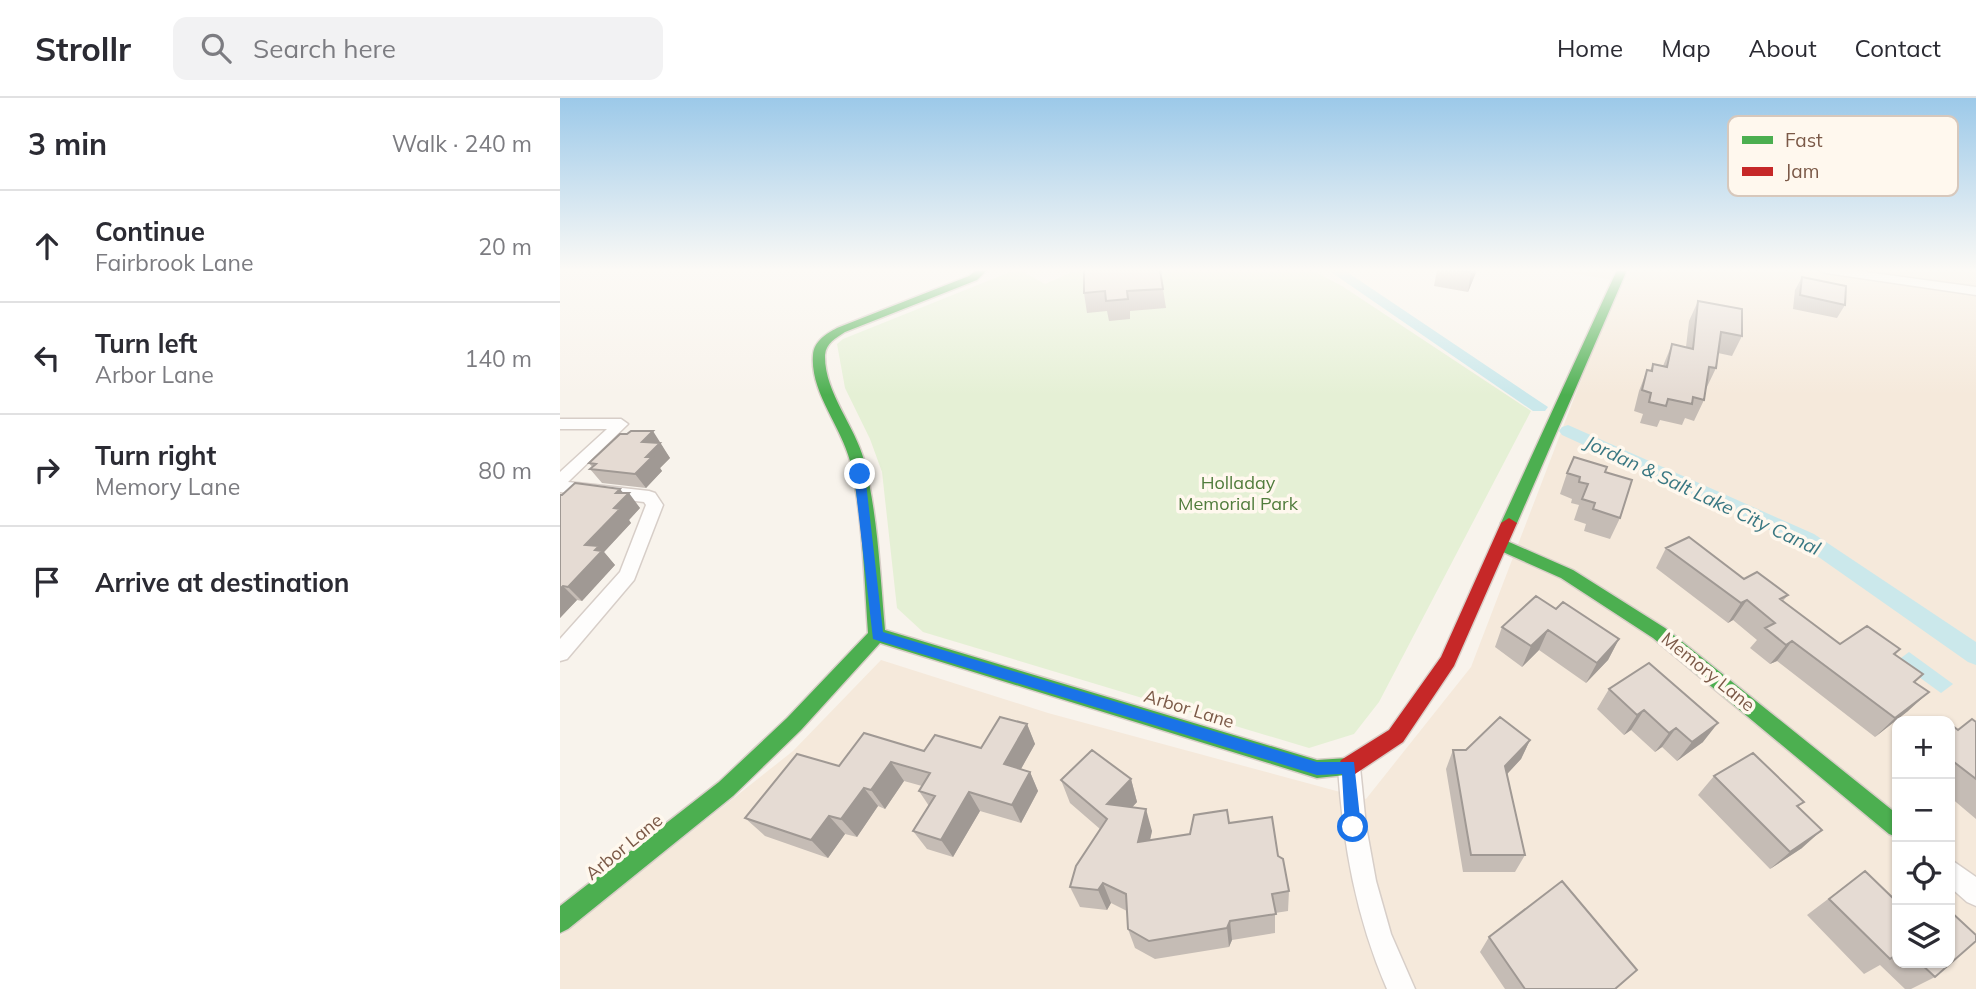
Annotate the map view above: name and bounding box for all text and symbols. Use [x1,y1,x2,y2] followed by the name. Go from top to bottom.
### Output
[173,17,663,80] search box
[35,28,131,69] text: Strollr
[197,29,235,67] icon: search
[253,32,396,65] text: Search here
[1557,33,1623,63] text: Home
[1661,33,1711,63] text: Map
[1749,33,1817,63] text: About
[1855,33,1941,63] text: Contact
[1728,116,1958,196] legend
[28,125,107,163] text: 3 min
[1785,128,1823,152] text: Fast
[392,129,532,158] text: Walk · 240 m
[1785,159,1819,183] text: Jam
[95,215,205,248] text: Continue
[28,227,66,265] icon: ahead
[478,232,532,261] text: 20 m
[95,248,254,277] text: Fairbrook Lane
[95,327,197,360] text: Turn left
[28,339,66,377] icon: left
[464,344,532,373] text: 140 m
[95,360,214,389] text: Arbor Lane
[1580,429,1825,560] water label: Jordan & Salt Lake City Canal
[95,439,216,472] text: Turn right
[28,451,66,489] icon: right
[478,456,532,485] text: 80 m
[844,458,875,489] route end
[1178,471,1299,515] park label: Holladay Memorial Park
[95,472,240,501] text: Memory Lane
[28,563,66,601] icon: arrive
[95,566,350,599] text: Arrive at destination
[1657,627,1760,716] street label: Memory Lane
[1141,684,1237,733] street label: Arbor Lane
[1892,716,1955,968] map controls
[1892,716,1955,779] button: +
[1892,779,1955,842] button: −
[580,808,667,885] street label: Arbor Lane
[1337,811,1368,842] route start
[1892,842,1955,905] button: locate
[1892,905,1955,968] button: layers

